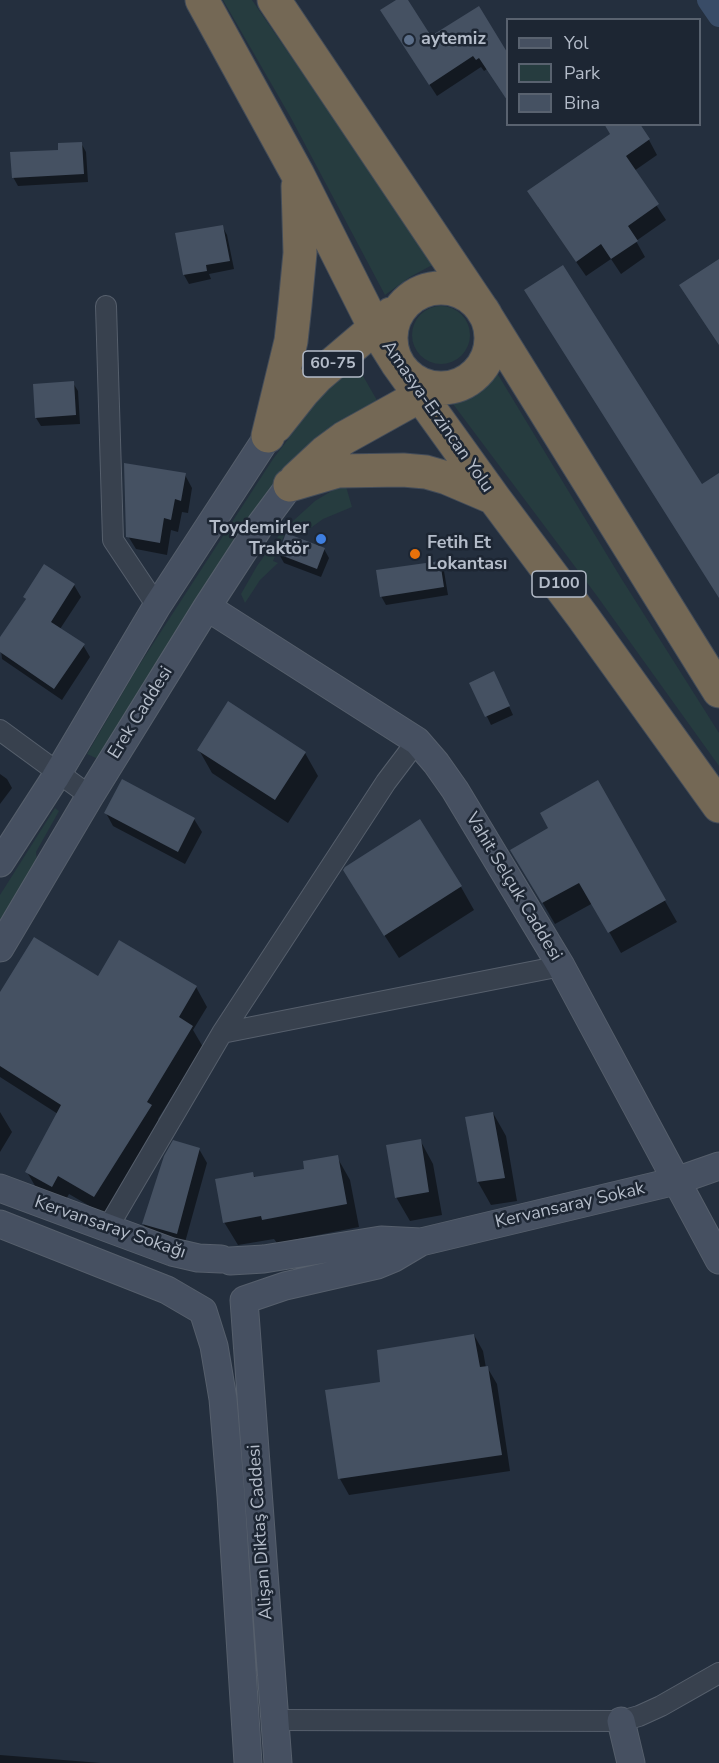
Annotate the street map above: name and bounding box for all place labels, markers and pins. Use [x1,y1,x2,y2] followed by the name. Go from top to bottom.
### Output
[421,29,486,51] place label: aytemiz
[402,33,416,47] marker: aytemiz
[209,518,309,560] place label: Toydemirler Traktör
[314,532,328,546] marker: Toydemirler Traktör
[427,533,507,576] place label: Fetih Et Lokantası
[408,547,422,561] marker: Fetih Et Lokantası

